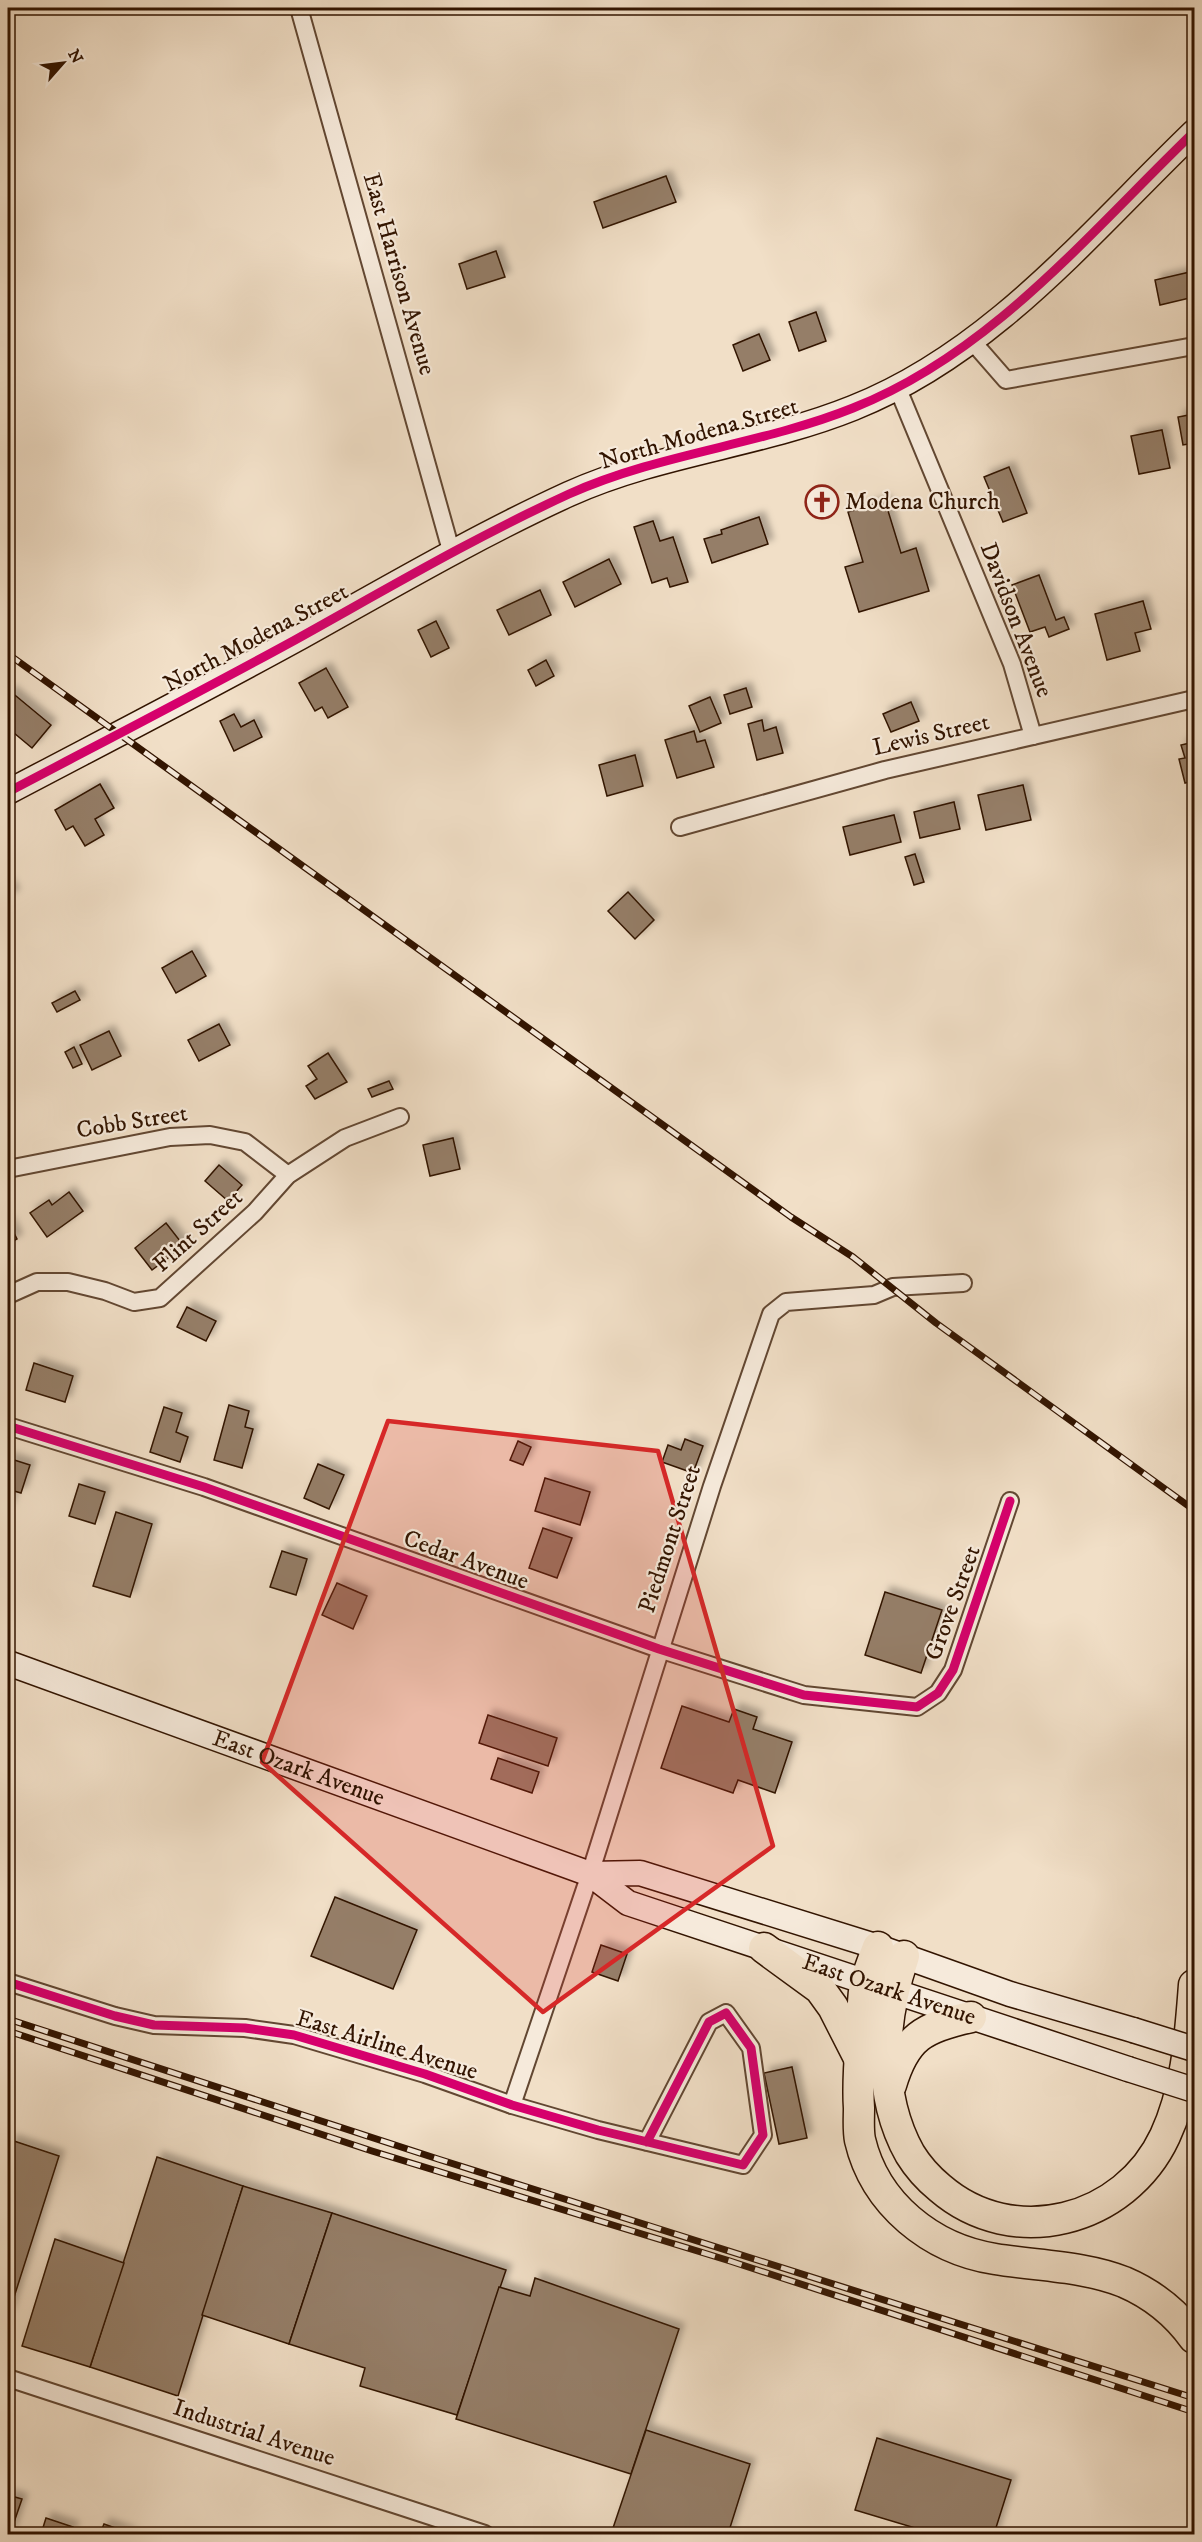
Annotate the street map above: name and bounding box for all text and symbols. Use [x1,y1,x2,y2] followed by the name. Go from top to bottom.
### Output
[33,33,93,93] north arrow
[63,46,87,67] text: N
[356,169,442,379] street label: East Harrison Avenue
[596,391,802,477] street label: North Modena Street
[804,484,840,520] church icon: Modena Church
[845,487,1000,517] place label: Modena Church
[973,538,1059,702] street label: Davidson Avenue
[158,576,354,699] street label: North Modena Street
[870,707,992,763] street label: Lewis Street
[74,1098,190,1146] street label: Cobb Street
[147,1183,249,1279] street label: Flint Street
[632,1461,708,1617] street label: Piedmont Street
[399,1523,533,1597] street label: Cedar Avenue
[918,1541,988,1664] street label: Grove Street
[208,1723,389,1813] street label: East Ozark Avenue
[799,1947,980,2032] street label: East Ozark Avenue
[293,2003,482,2087] street label: East Airline Avenue
[169,2393,339,2473] street label: Industrial Avenue

